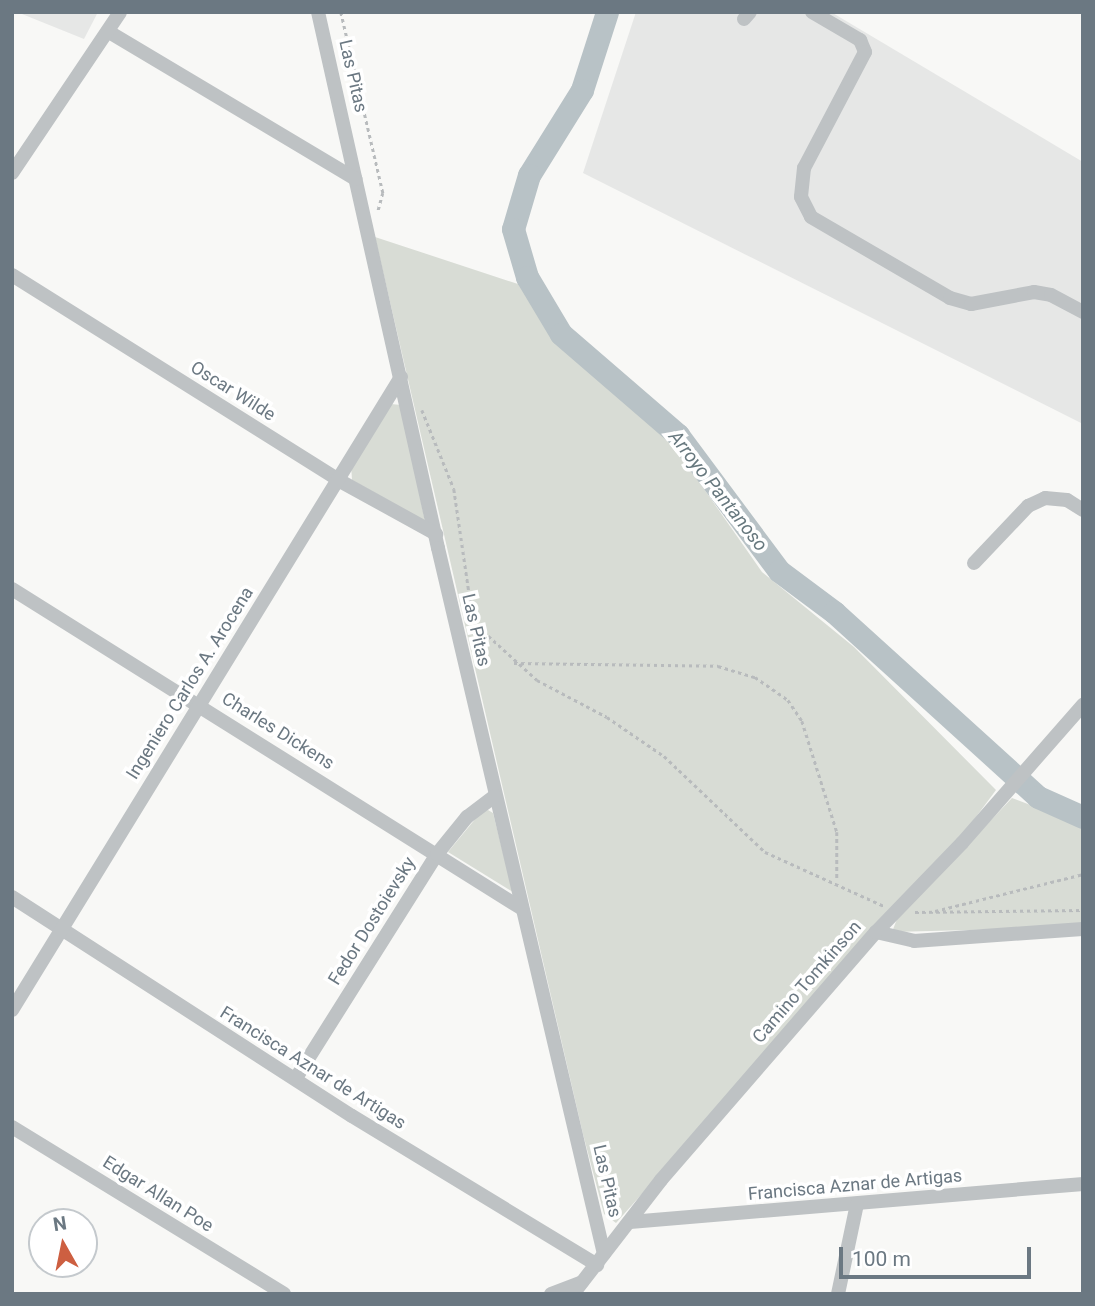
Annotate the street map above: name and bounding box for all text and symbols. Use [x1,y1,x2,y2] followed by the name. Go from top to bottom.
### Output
[334,38,372,114] street label: Las Pitas
[187,356,279,426] street label: Oscar Wilde
[664,426,772,556] water label: Arroyo Pantanoso
[122,583,258,783] street label: Ingeniero Carlos A. Arocena
[457,592,495,668] street label: Las Pitas
[218,688,338,774] street label: Charles Dickens
[324,853,420,989] street label: Fedor Dostoievsky
[748,916,866,1048] street label: Camino Tomkinson
[216,1002,410,1134] street label: Francisca Aznar de Artigas
[588,1143,626,1219] street label: Las Pitas
[99,1151,217,1237] street label: Edgar Allan Poe
[747,1165,963,1205] street label: Francisca Aznar de Artigas
[28,1208,98,1278] north arrow
[52,1211,68,1236] text: N
[843,1232,1036,1276] scale bar
[852,1247,911,1271] text: 100 m

